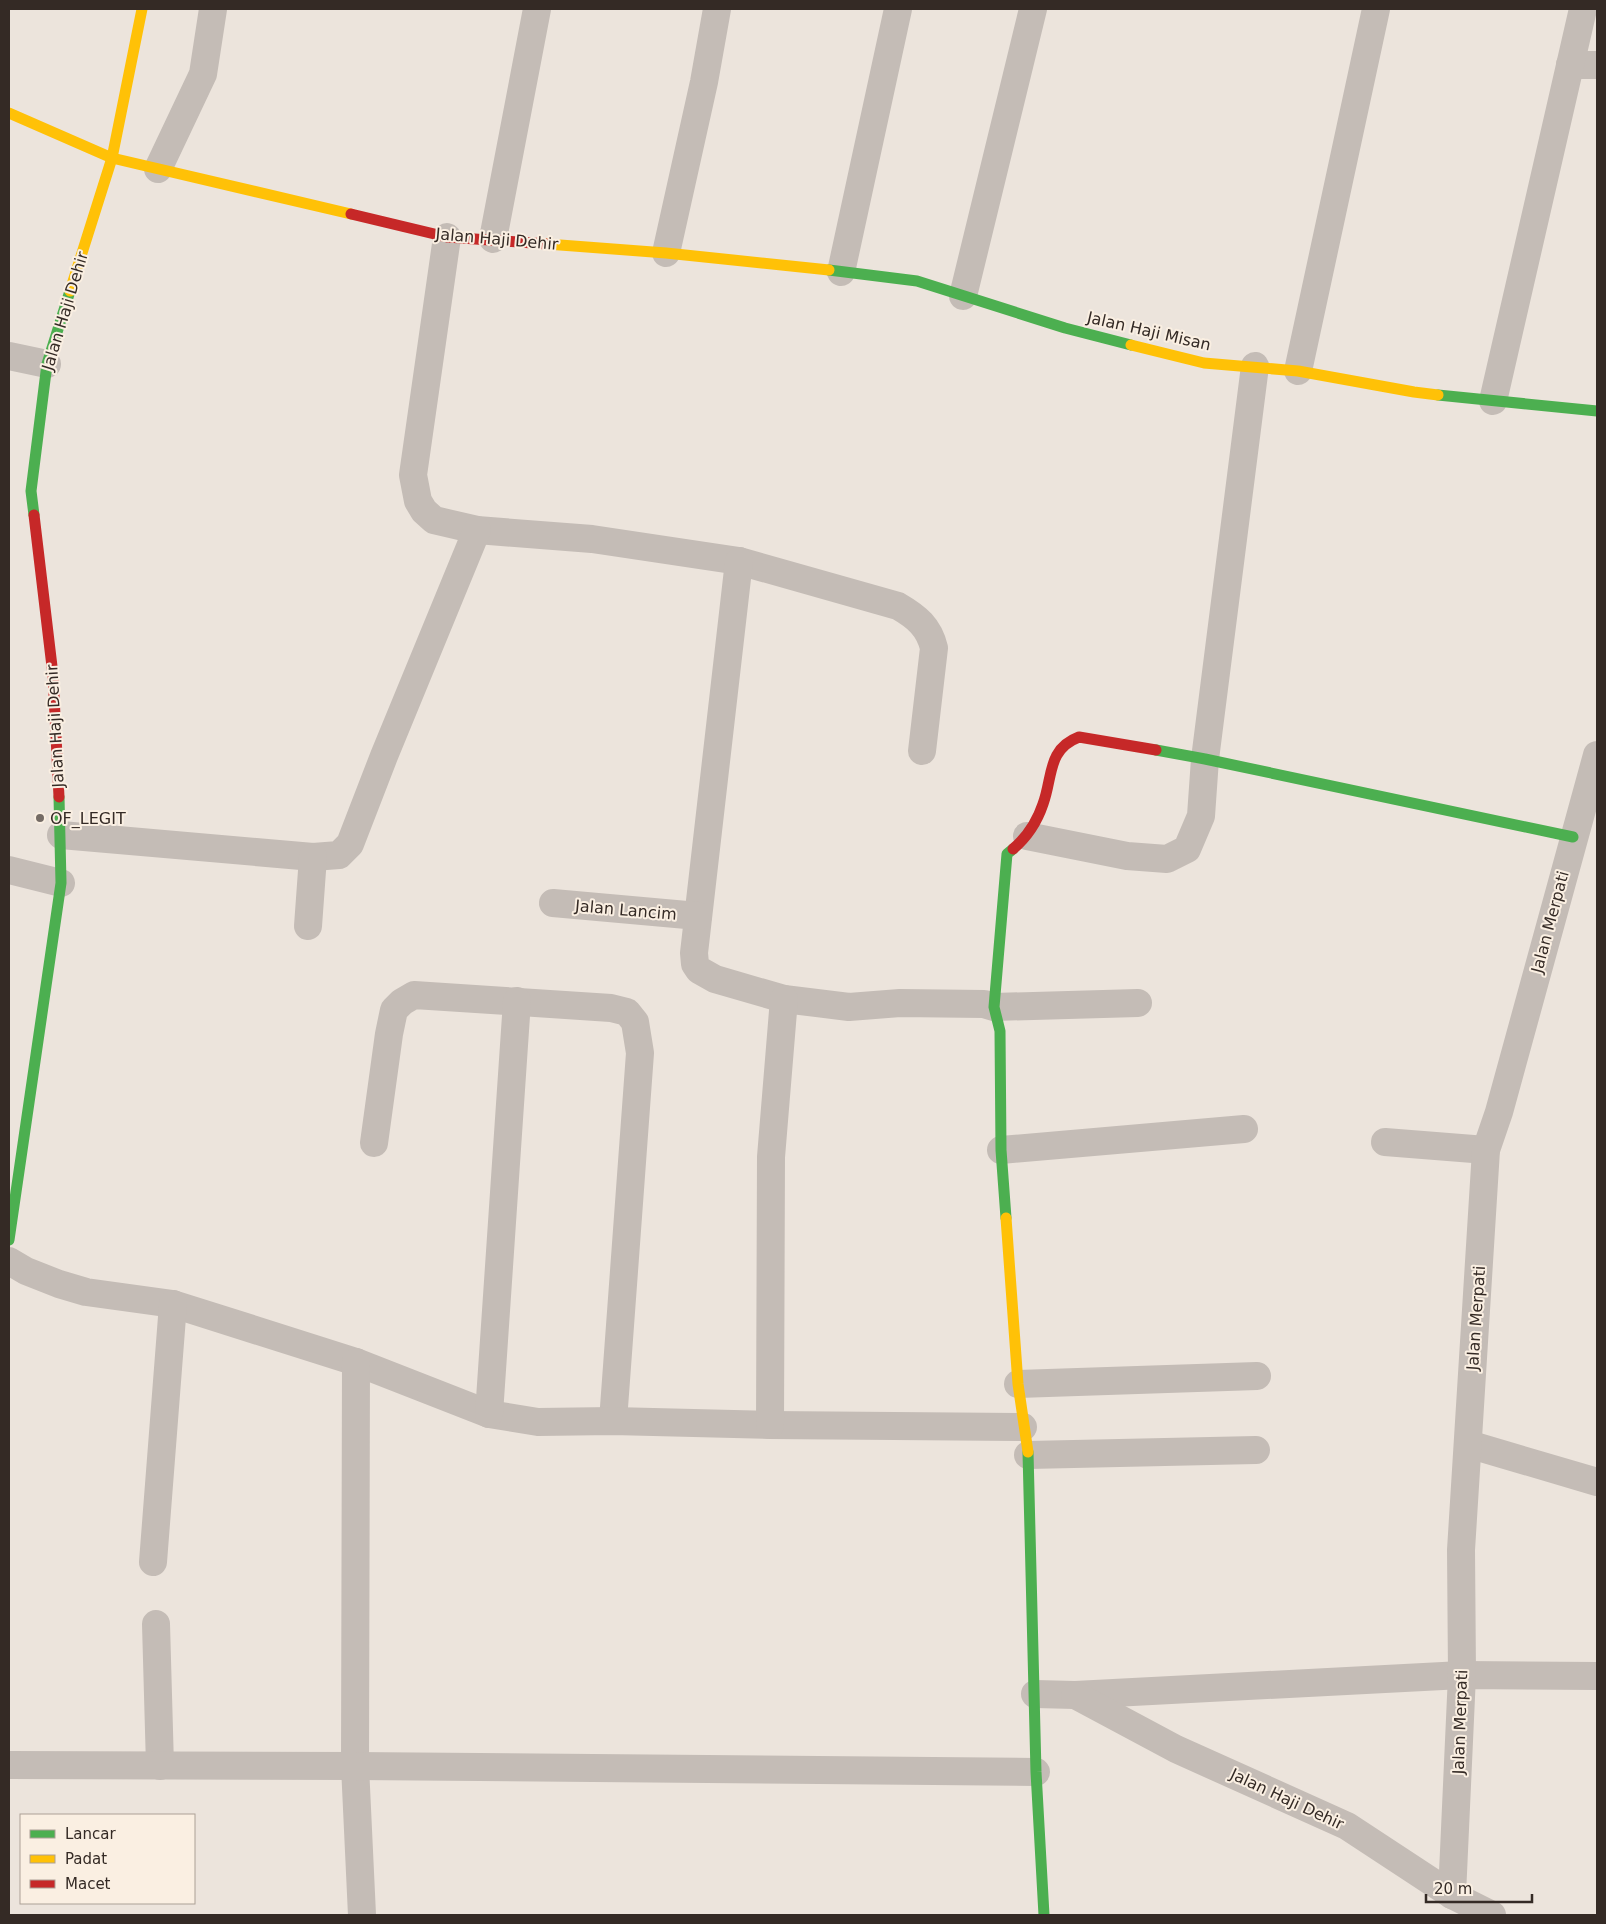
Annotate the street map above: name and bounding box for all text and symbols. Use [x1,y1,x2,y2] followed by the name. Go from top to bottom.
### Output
[434,224,560,254] street label: Jalan Haji Dehir
[38,249,92,374] street label: Jalan Haji Dehir
[1084,307,1213,354] street label: Jalan Haji Misan
[42,664,68,789] street label: Jalan Haji Dehir
[50,809,126,829] place label: OF_LEGIT
[34,812,46,824] marker: OF_LEGIT
[1527,869,1573,976] street label: Jalan Merpati
[574,896,677,924] street label: Jalan Lancim
[1463,1265,1489,1372] street label: Jalan Merpati
[1449,1669,1471,1776] street label: Jalan Merpati
[1226,1764,1347,1834] street label: Jalan Haji Dehir
[20,1814,195,1904] legend
[65,1825,116,1843] text: Lancar
[65,1850,107,1868] text: Padat
[1426,1872,1532,1904] scale bar
[65,1875,111,1893] text: Macet
[1434,1880,1472,1898] text: 20 m

